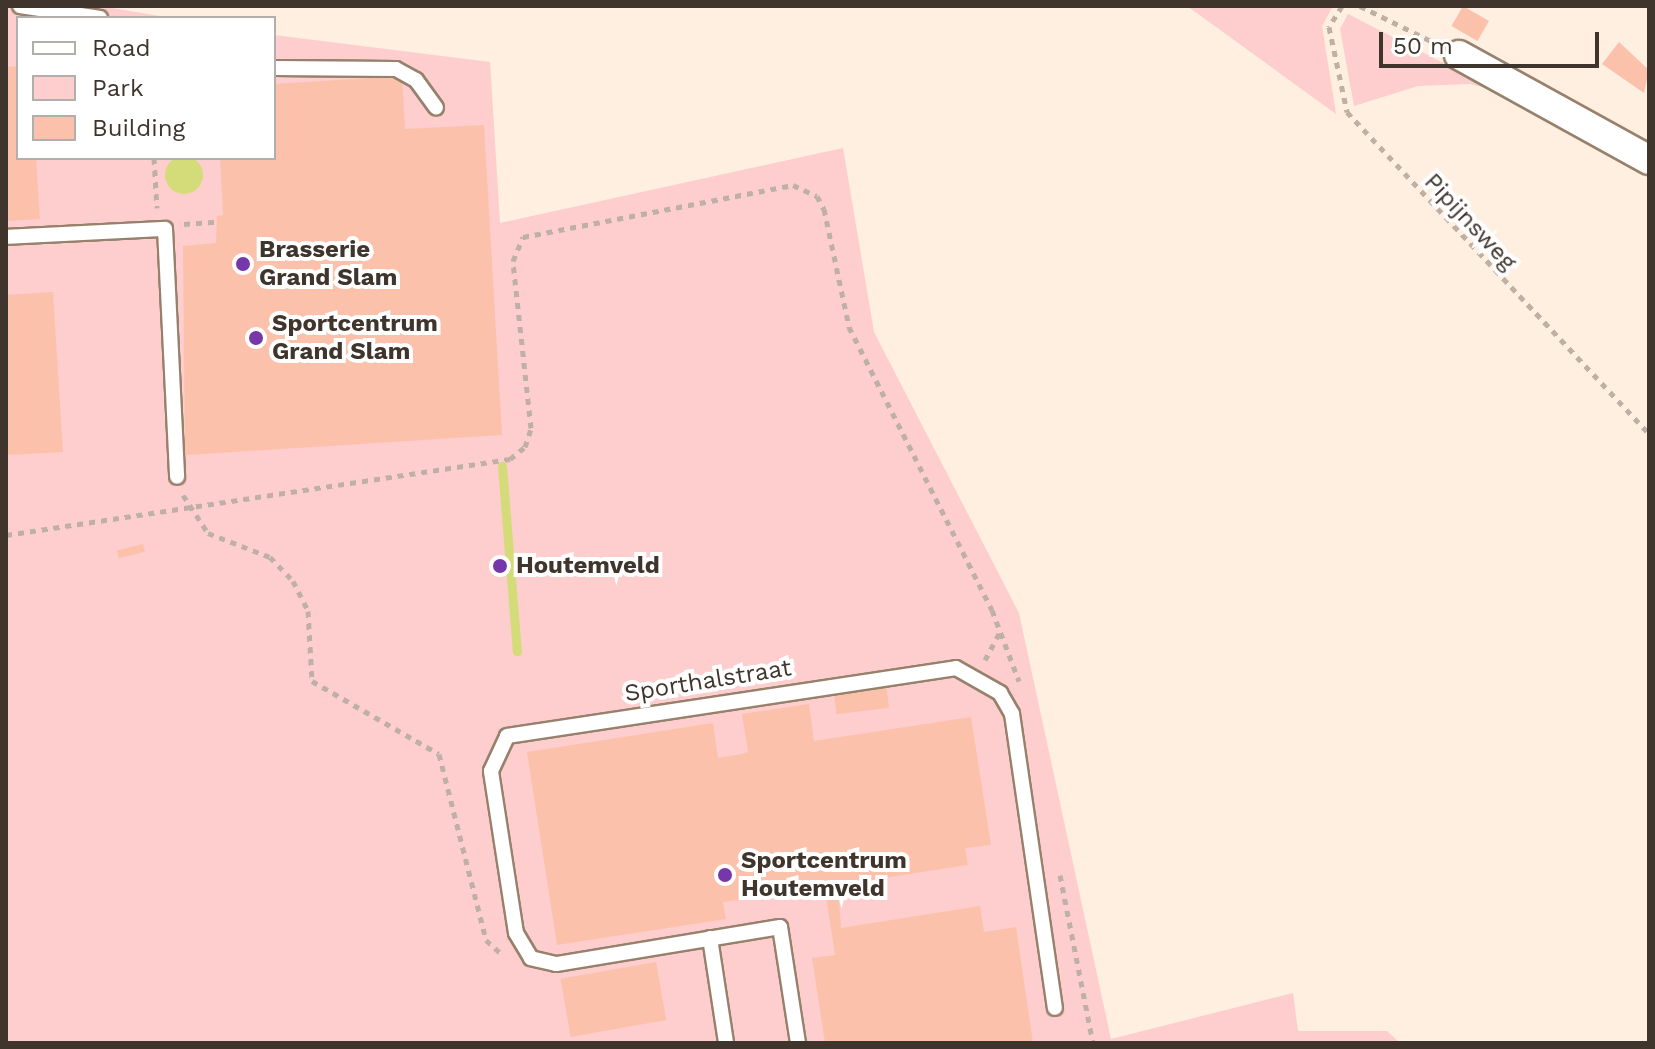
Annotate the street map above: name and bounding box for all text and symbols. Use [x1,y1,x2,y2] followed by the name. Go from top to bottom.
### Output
[16,16,276,160] legend
[1383,16,1603,66] scale bar
[1393,32,1453,60] text: 50 m
[92,34,151,62] text: Road
[92,74,144,102] text: Park
[92,114,185,142] text: Building
[1418,168,1522,276] street label: Pipijnsweg
[259,236,397,292] place label: Brasserie Grand Slam
[234,255,252,273] marker: Brasserie Grand Slam
[272,310,438,366] place label: Sportcentrum Grand Slam
[247,329,265,347] marker: Sportcentrum Grand Slam
[516,552,660,580] place label: Houtemveld
[491,557,509,575] marker: Houtemveld
[623,654,793,708] street label: Sporthalstraat
[741,847,907,903] place label: Sportcentrum Houtemveld
[716,866,734,884] marker: Sportcentrum Houtemveld

